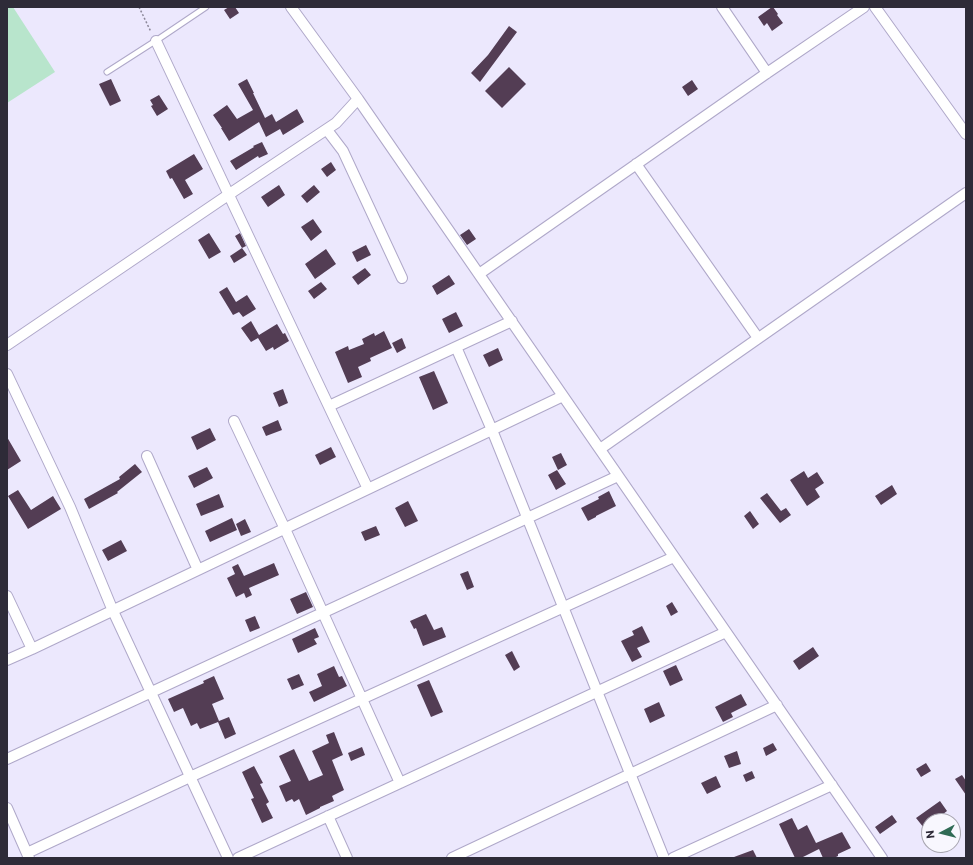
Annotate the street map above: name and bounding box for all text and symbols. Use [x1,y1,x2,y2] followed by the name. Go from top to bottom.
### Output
[921,813,961,853] north arrow
[923,830,937,839] text: N

